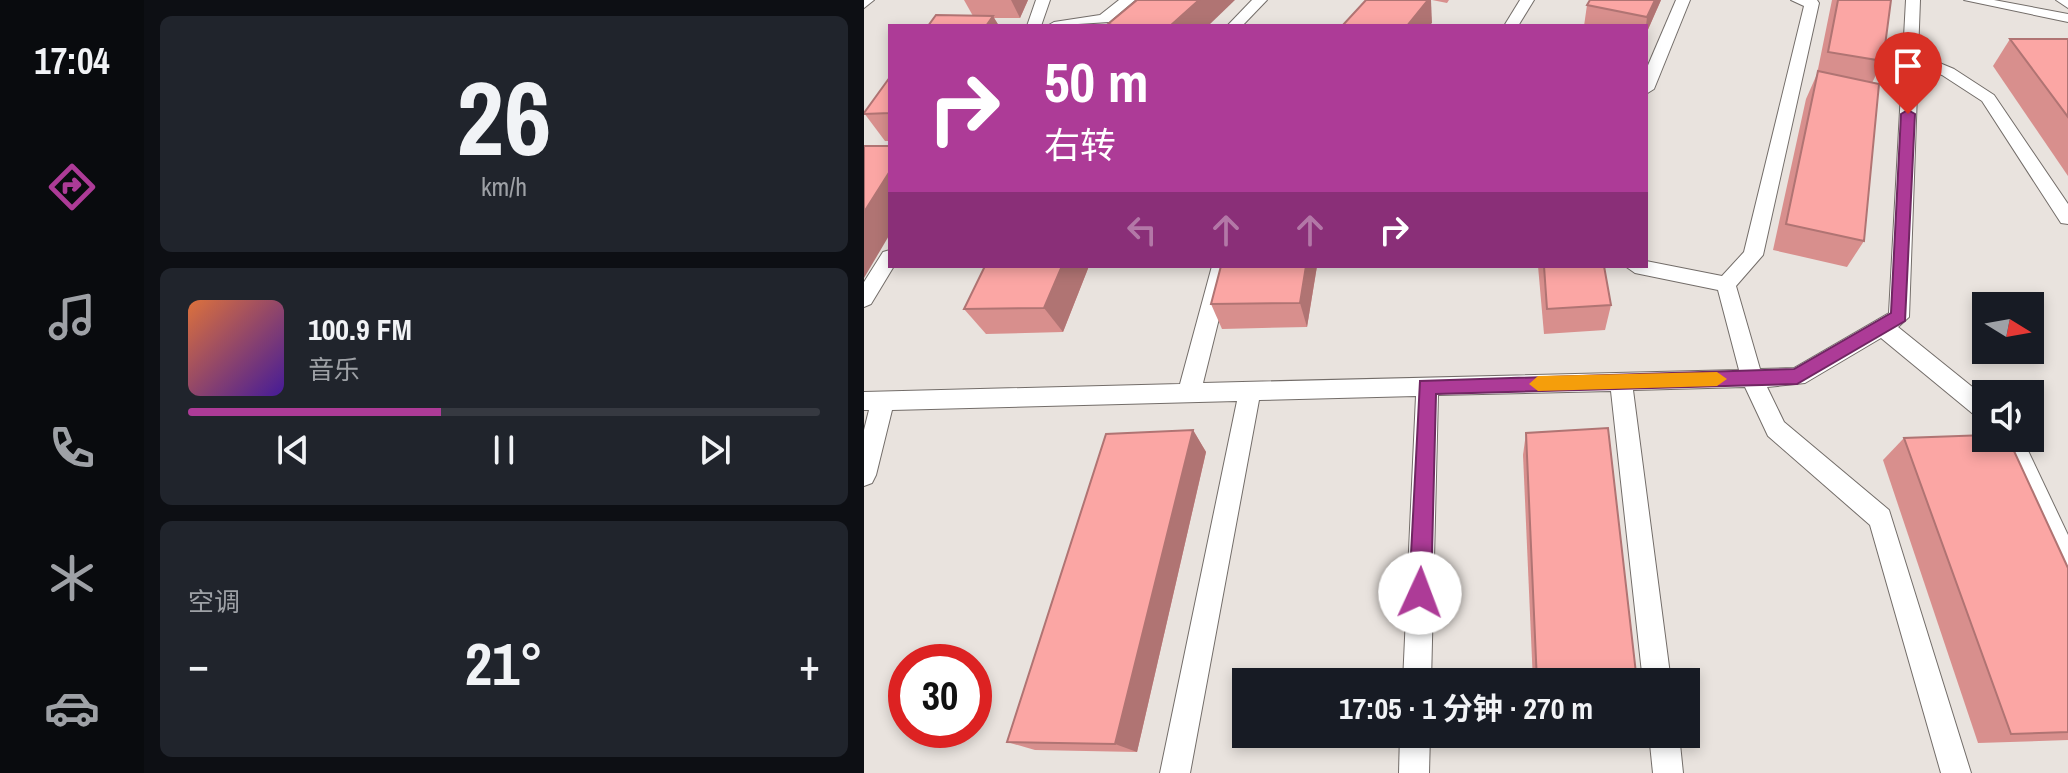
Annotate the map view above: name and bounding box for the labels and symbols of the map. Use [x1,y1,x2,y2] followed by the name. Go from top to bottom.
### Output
[1874,32,1942,114] pin
[1972,292,2044,364] north arrow
[1378,551,1462,635] position arrow
[888,644,992,748] speed limit sign: 30

